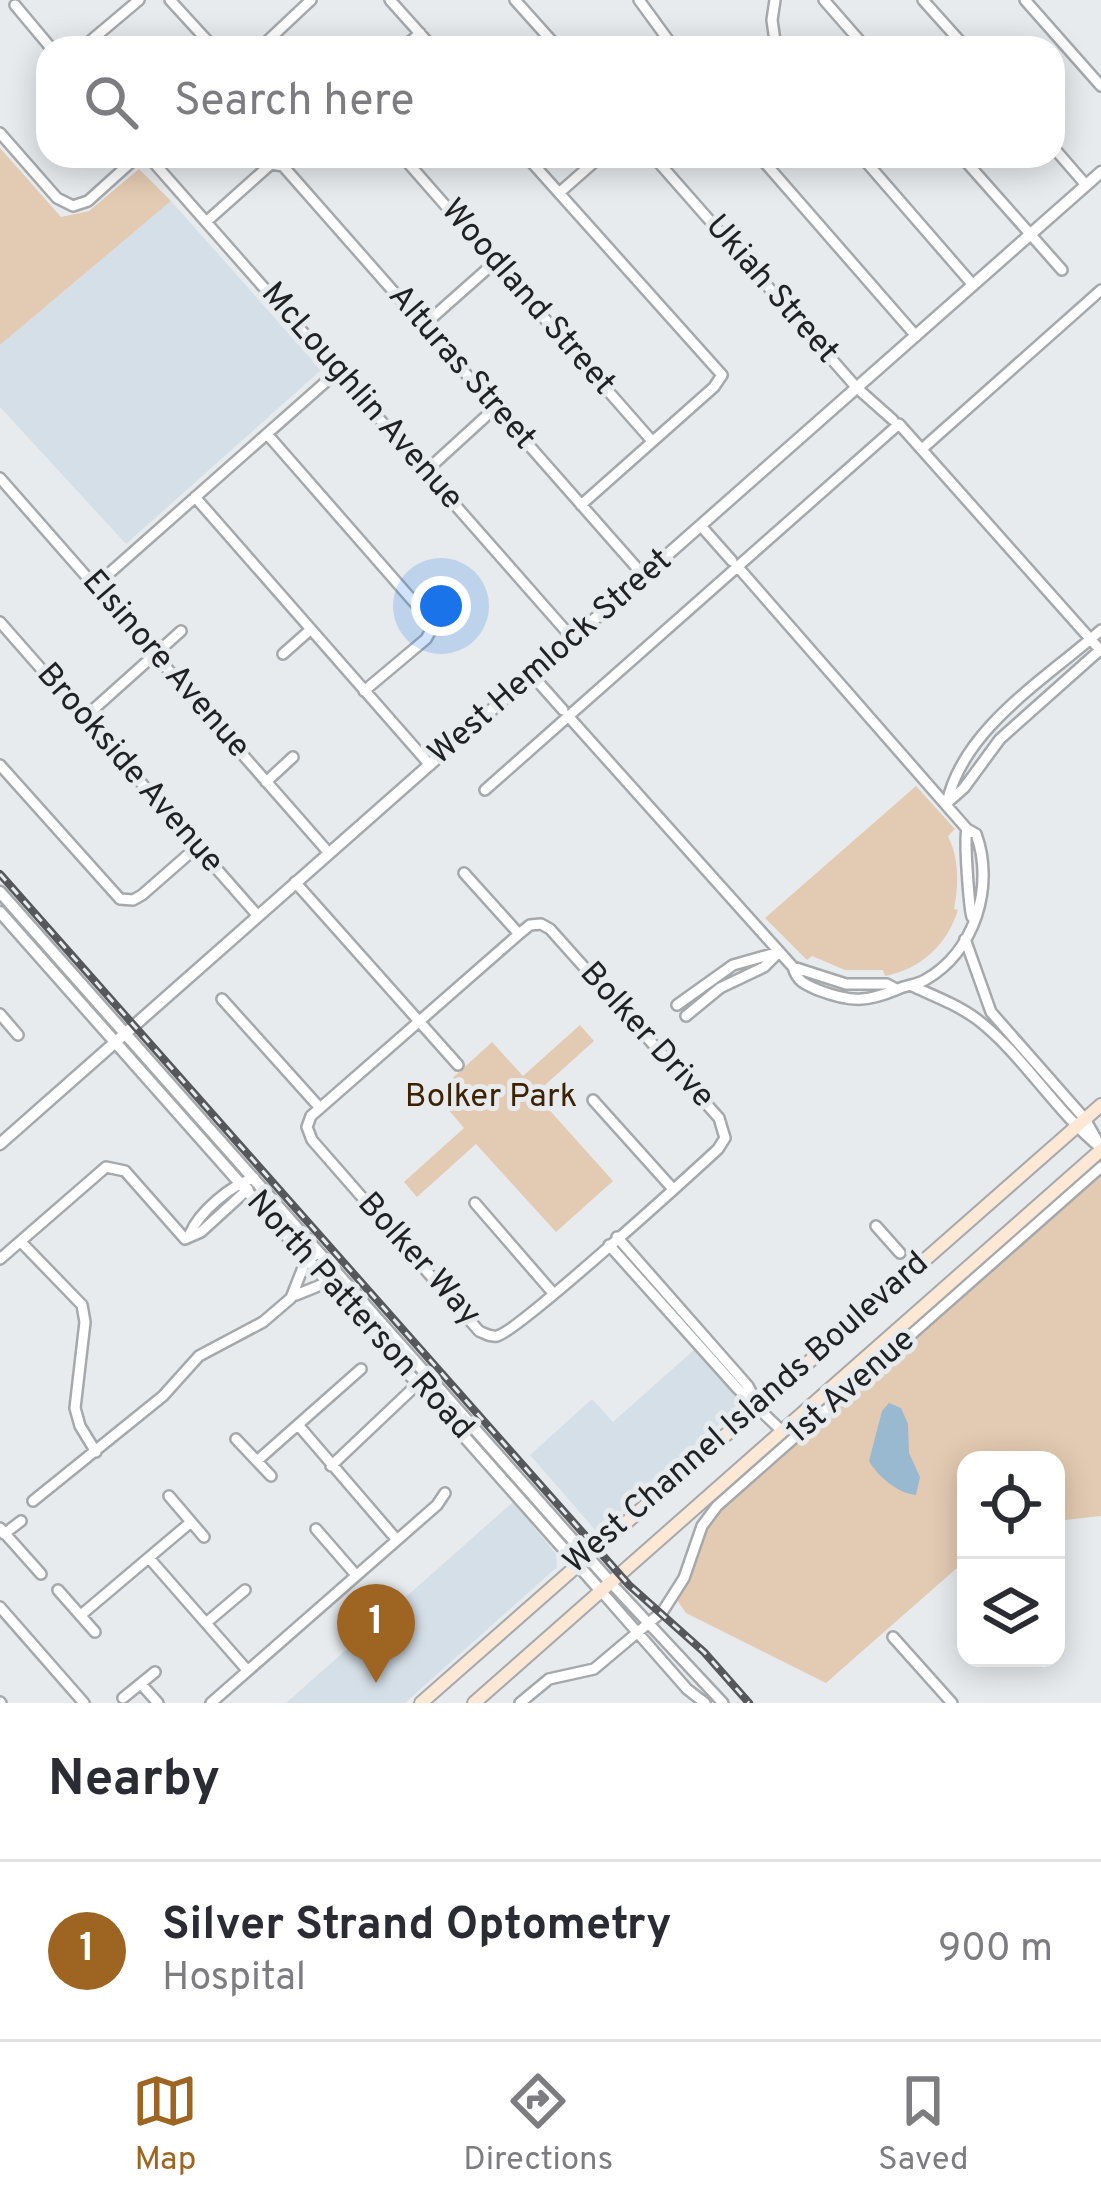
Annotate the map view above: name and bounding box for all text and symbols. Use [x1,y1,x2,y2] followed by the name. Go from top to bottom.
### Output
[36,36,1065,168] search box
[78,69,144,135] icon: search
[174,74,414,131] text: Search here
[430,191,624,405] street label: Woodland Street
[695,207,847,373] street label: Ukiah Street
[251,275,471,519] street label: McLoughlin Avenue
[378,277,544,459] street label: Alturas Street
[421,541,681,775] street label: West Hemlock Street
[72,562,258,768] street label: Elsinore Avenue
[411,576,471,636] your location
[26,655,232,883] street label: Brookside Avenue
[569,954,723,1118] street label: Bolker Drive
[405,1077,577,1119] park label: Bolker Park
[236,1183,482,1449] street label: North Patterson Road
[347,1185,489,1335] street label: Bolker Way
[556,1244,938,1584] street label: West Channel Islands Boulevard
[779,1320,925,1454] street label: 1st Avenue
[957,1451,1065,1667] map controls
[957,1451,1065,1559] button: locate
[957,1559,1065,1667] button: layers
[337,1584,415,1683] pin: 1
[48,1749,220,1814] text: Nearby
[162,1898,671,1955] text: Silver Strand Optometry
[79,1926,95,1975] text: 1
[938,1926,1053,1975] text: 900 m
[162,1955,306,2004] text: Hospital
[132,2068,198,2182] tab: Map
[463,2068,613,2182] tab: Directions
[878,2068,969,2182] tab: Saved

